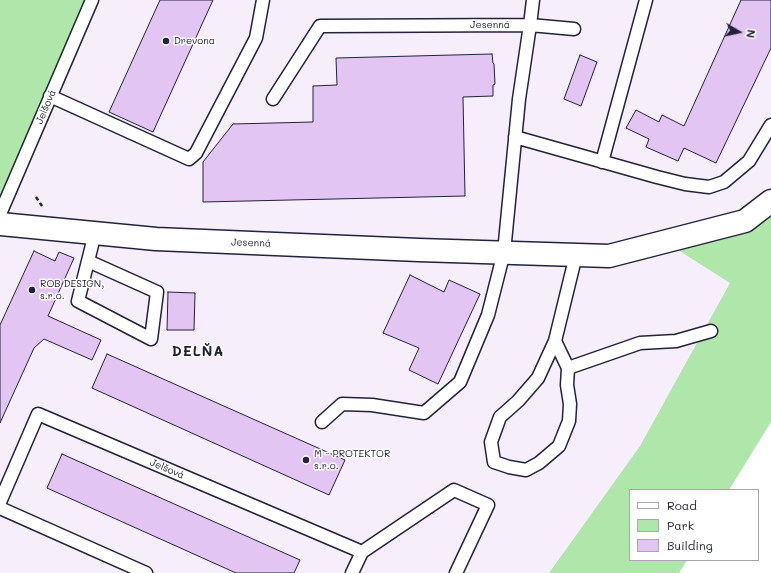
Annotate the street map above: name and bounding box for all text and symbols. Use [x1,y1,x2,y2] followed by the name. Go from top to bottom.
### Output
[719,12,759,52] north arrow
[470,19,510,31] street label: Jesenná
[743,29,759,39] text: N
[174,35,215,47] place label: Drevona
[161,36,171,46] marker: Drevona
[33,88,59,126] street label: Jelšová
[231,236,271,250] street label: Jesenná
[40,278,104,302] place label: ROB DESIGN, s.r.o.
[27,285,37,295] marker: ROB DESIGN, s.r.o.
[172,344,224,360] district label: DELŇA
[314,448,390,472] place label: M - PROTEKTOR s.r.o.
[301,455,311,465] marker: M - PROTEKTOR s.r.o.
[148,456,186,482] street label: Jelšová
[629,489,759,561] legend
[667,497,697,513] text: Road
[667,517,694,533] text: Park
[667,537,713,553] text: Building

